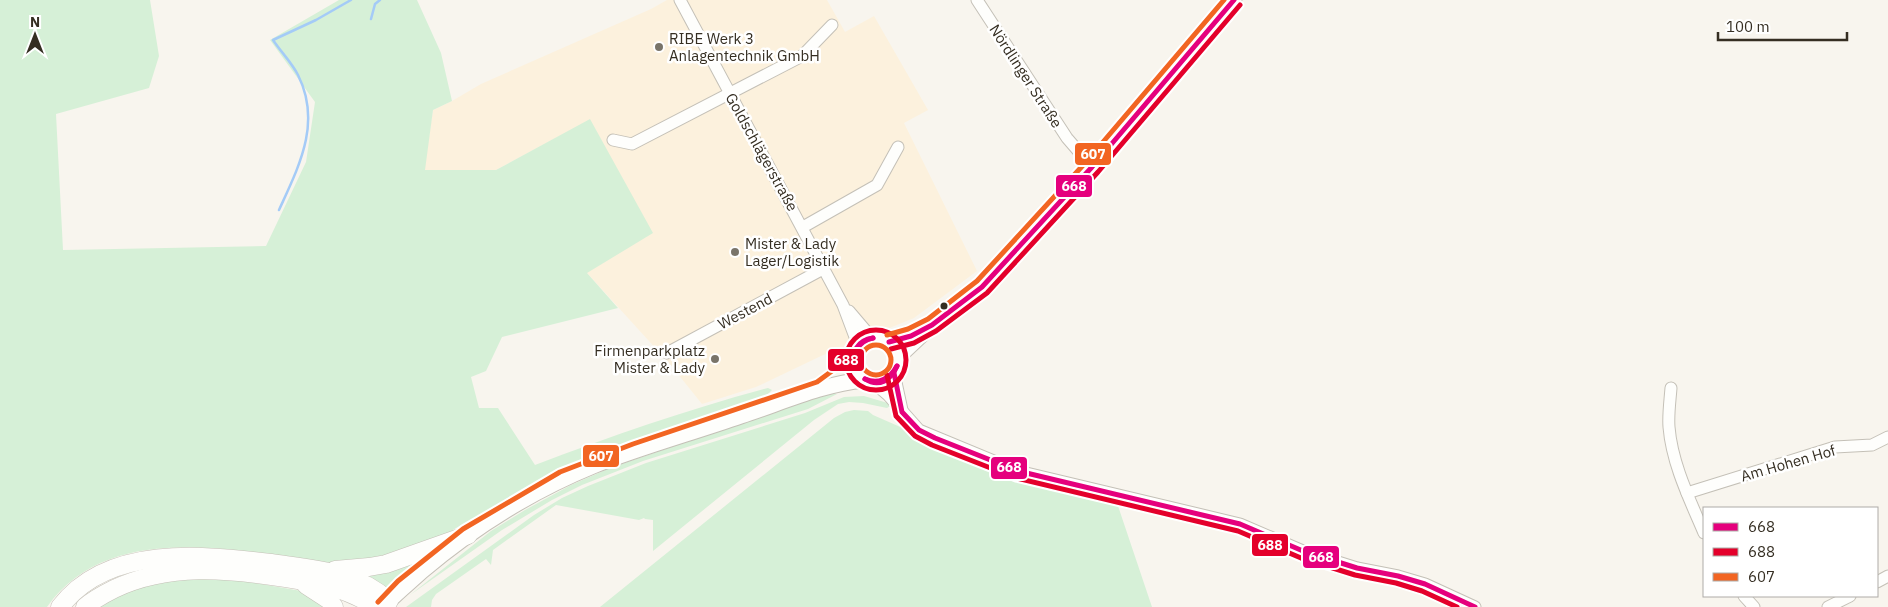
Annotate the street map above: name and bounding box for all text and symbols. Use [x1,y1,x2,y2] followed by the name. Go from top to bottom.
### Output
[10,10,60,60] north arrow
[1718,10,1847,42] scale bar
[30,13,40,31] text: N
[1726,17,1770,36] text: 100 m
[985,21,1067,131] street label: Nördlinger Straße
[669,29,820,65] place label: RIBE Werk 3 Anlagentechnik GmbH
[653,41,665,53] marker: RIBE Werk 3 Anlagentechnik GmbH
[722,89,802,215] street label: Goldschlägerstraße
[1074,142,1112,166] line badge: 607
[1080,145,1106,163] text: 607
[1055,174,1093,198] line badge: 668
[1061,177,1087,195] text: 668
[745,234,839,270] place label: Mister & Lady Lager/Logistik
[729,246,741,258] marker: Mister & Lady Lager/Logistik
[714,289,776,333] street label: Westend
[939,301,949,311] unlabelled marker
[594,341,706,377] place label: Firmenparkplatz Mister & Lady
[827,348,865,372] line badge: 688
[833,351,859,369] text: 688
[709,353,721,365] marker: Firmenparkplatz Mister & Lady
[1738,440,1838,486] street label: Am Hohen Hof
[582,444,620,468] line badge: 607
[588,447,614,465] text: 607
[990,456,1028,480] line badge: 668
[996,458,1022,476] text: 668
[1703,507,1878,597] legend
[1748,517,1775,536] text: 668
[1251,533,1289,557] line badge: 688
[1257,536,1283,554] text: 688
[1748,542,1775,561] text: 688
[1302,545,1340,569] line badge: 668
[1308,548,1334,566] text: 668
[1748,567,1775,586] text: 607

